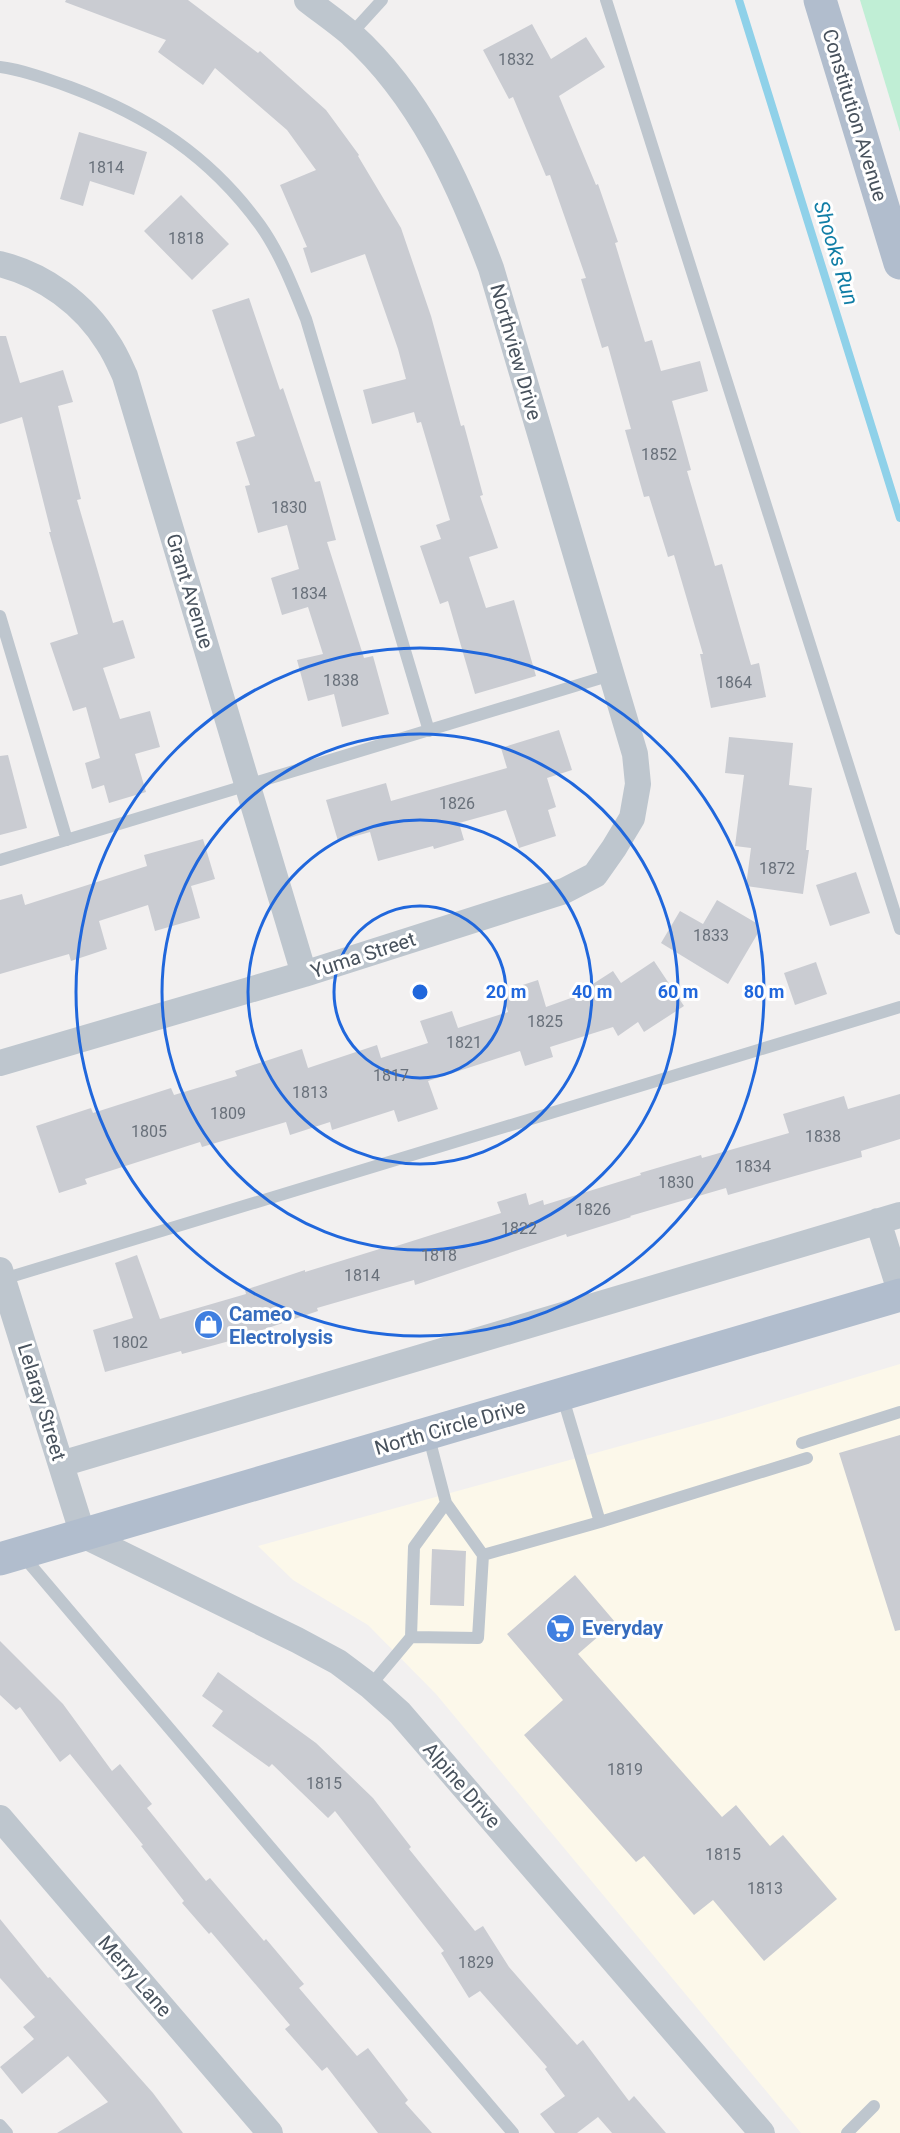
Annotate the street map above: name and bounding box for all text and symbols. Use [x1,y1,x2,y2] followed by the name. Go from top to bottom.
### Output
[817,26,893,204] street label: Constitution Avenue
[498,50,534,69] house number: 1832
[88,158,124,177] house number: 1814
[809,198,863,308] water label: Shooks Run
[168,229,204,248] house number: 1818
[485,281,547,423] street label: Northview Drive
[641,445,677,464] house number: 1852
[271,498,307,517] house number: 1830
[161,531,219,651] street label: Grant Avenue
[291,584,327,603] house number: 1834
[323,671,359,690] house number: 1838
[716,673,752,692] house number: 1864
[439,794,475,813] house number: 1826
[759,859,795,878] house number: 1872
[693,926,729,945] house number: 1833
[308,927,418,983] street label: Yuma Street
[486,981,526,1002] text: 20 m
[572,981,612,1002] text: 40 m
[658,981,698,1002] text: 60 m
[744,981,784,1002] text: 80 m
[410,982,430,1002] centre of rings
[527,1012,563,1031] house number: 1825
[446,1033,482,1052] house number: 1821
[373,1066,409,1085] house number: 1817
[292,1083,328,1102] house number: 1813
[210,1104,246,1123] house number: 1809
[131,1122,167,1141] house number: 1805
[805,1127,841,1146] house number: 1838
[735,1157,771,1176] house number: 1834
[658,1173,694,1192] house number: 1830
[575,1200,611,1219] house number: 1826
[501,1219,537,1238] house number: 1822
[421,1246,457,1265] house number: 1818
[344,1266,380,1285] house number: 1814
[229,1302,333,1349] place label: Cameo Electrolysis
[192,1309,224,1341] shop icon: Cameo Electrolysis
[112,1333,148,1352] house number: 1802
[13,1340,71,1464] street label: Lelaray Street
[372,1394,528,1460] street label: North Circle Drive
[545,1612,577,1644] supermarket icon: Everyday
[582,1616,664,1640] place label: Everyday
[418,1737,506,1833] street label: Alpine Drive
[607,1760,643,1779] house number: 1819
[306,1774,342,1793] house number: 1815
[705,1845,741,1864] house number: 1815
[747,1879,783,1898] house number: 1813
[93,1931,177,2021] street label: Merry Lane
[458,1953,494,1972] house number: 1829

